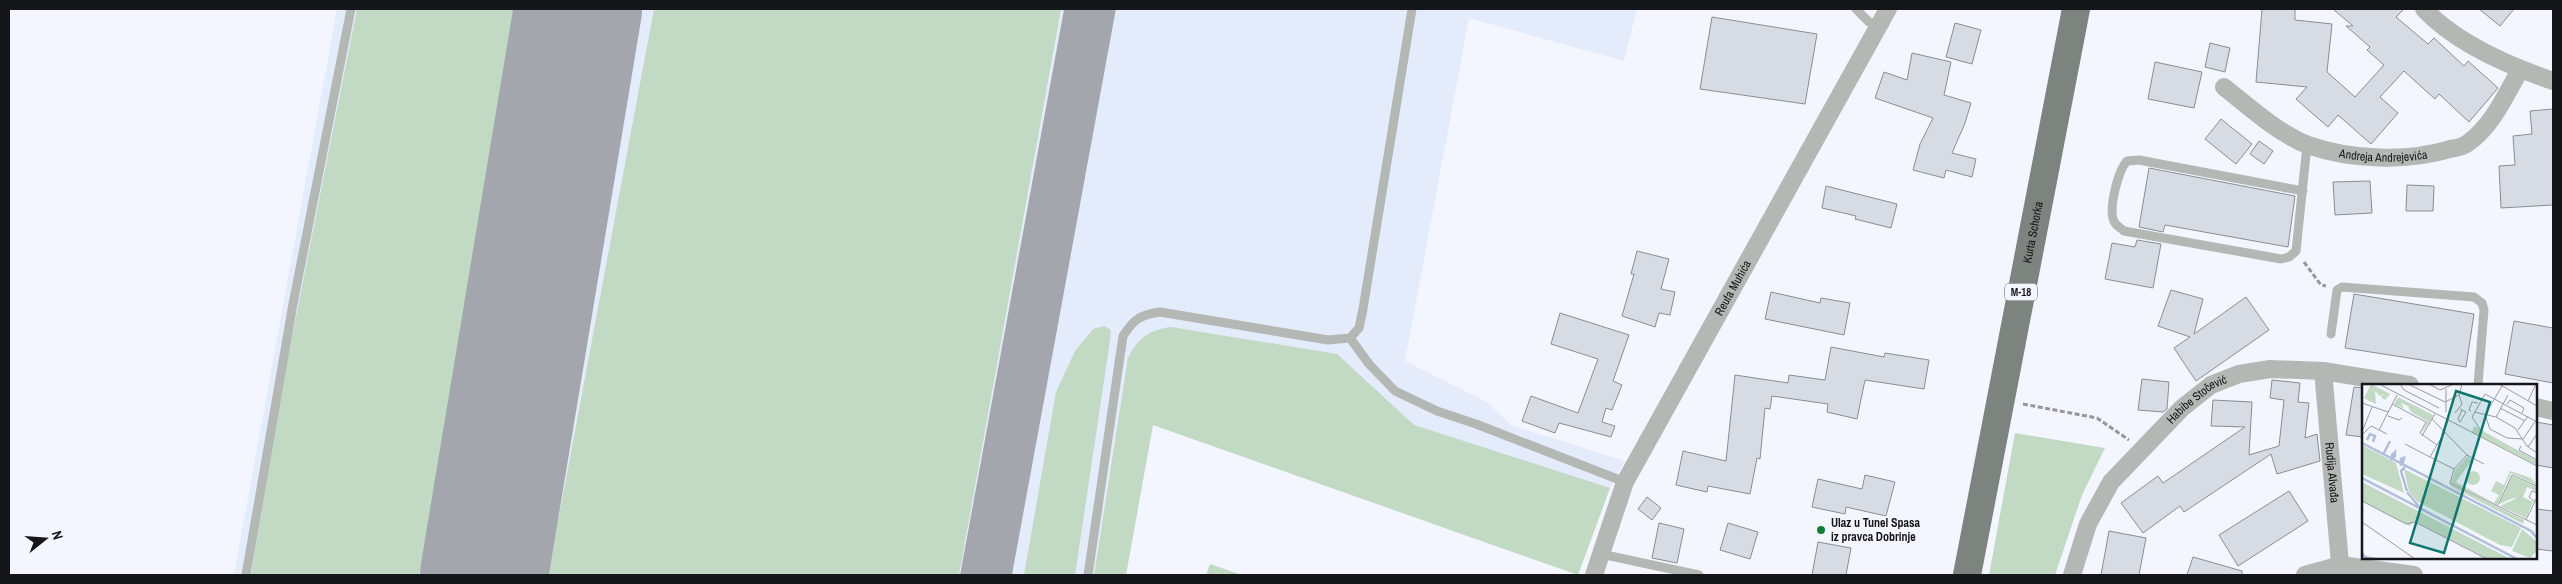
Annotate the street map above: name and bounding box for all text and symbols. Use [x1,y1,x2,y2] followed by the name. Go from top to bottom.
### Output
[2337,145,2429,166] street label: Andreja Andrejevića
[2019,200,2047,264] street label: Kurta Schorka
[1711,257,1755,319] street label: Reufa Muhića
[2005,284,2037,300] road number: M-18
[2163,372,2229,427] street label: Habibe Stočević
[2362,384,2537,559] inset map
[2321,442,2343,504] street label: Rudija Alvađa
[20,514,70,564] north arrow
[1831,515,1920,545] place label: Ulaz u Tunel Spasa iz pravca Dobrinje
[1815,524,1827,536] marker: Ulaz u Tunel Spasa iz pravca Dobrinje
[48,529,67,542] text: N

